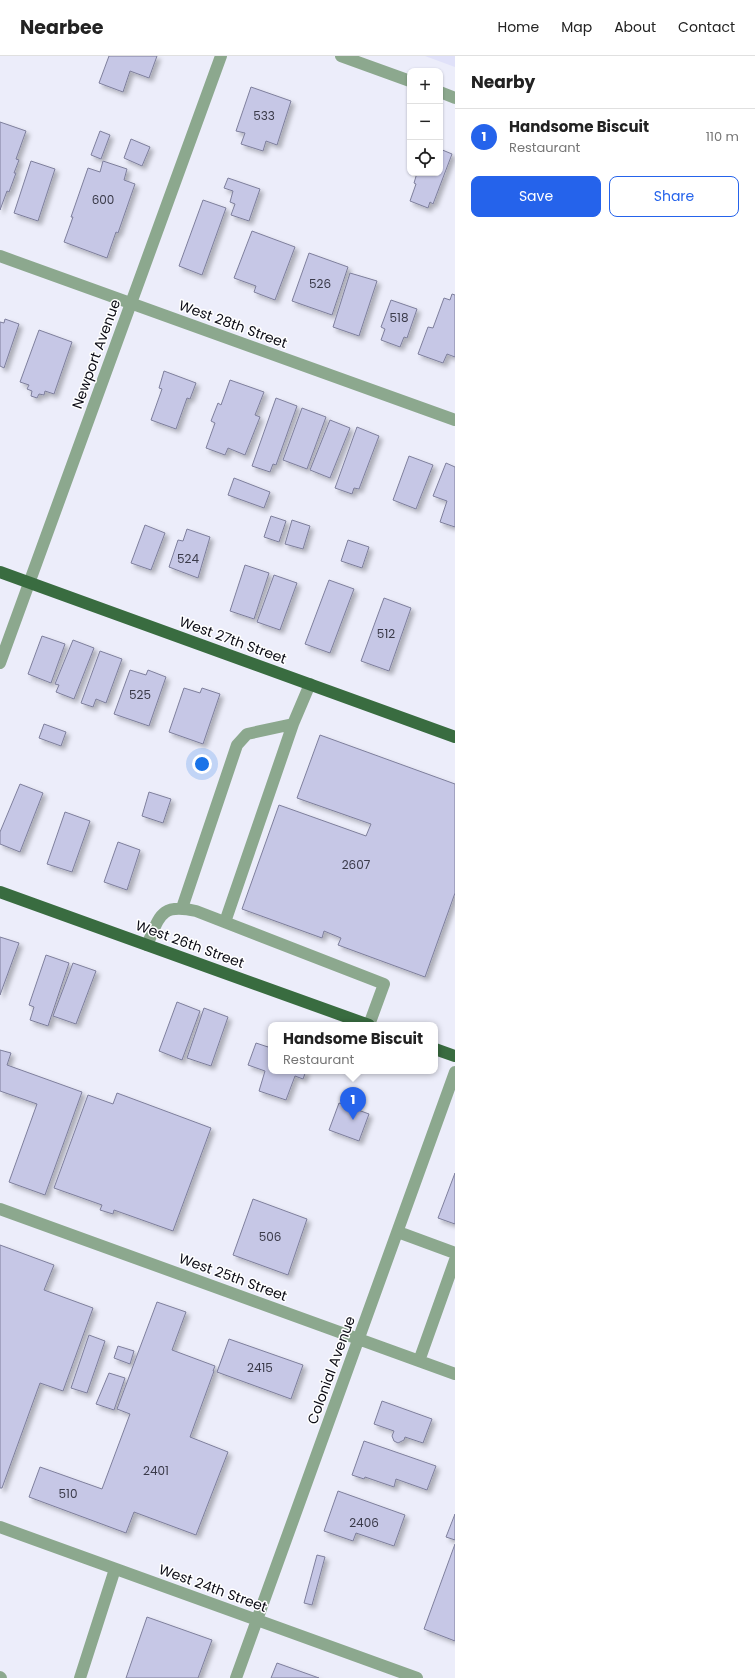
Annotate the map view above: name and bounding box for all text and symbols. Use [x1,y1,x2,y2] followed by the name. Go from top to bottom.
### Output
[20,14,103,41] text: Nearbee
[497,17,539,37] text: Home
[561,17,592,37] text: Map
[614,17,656,37] text: About
[678,17,735,37] text: Contact
[407,68,443,176] map controls
[407,68,443,104] button: +
[471,70,535,94] text: Nearby
[407,104,443,140] button: −
[253,107,275,124] house number: 533
[509,116,649,137] text: Handsome Biscuit
[482,127,486,146] text: 1
[706,127,739,146] text: 110 m
[509,138,580,157] text: Restaurant
[407,140,443,176] button: locate
[471,176,601,217] button: Save
[609,176,739,217] button: Share
[92,191,114,208] house number: 600
[309,275,331,292] house number: 526
[176,295,290,353] street label: West 28th Street
[67,296,125,411] street label: Newport Avenue
[390,309,408,326] house number: 518
[177,550,199,567] house number: 524
[177,611,289,669] street label: West 27th Street
[377,625,395,642] house number: 512
[129,686,151,703] house number: 525
[192,754,212,774] your location
[342,856,371,873] house number: 2607
[133,915,247,973] street label: West 26th Street
[268,1022,438,1074] popup
[283,1028,423,1049] text: Handsome Biscuit
[283,1050,354,1069] text: Restaurant
[340,1087,366,1120] pin: 1
[259,1228,281,1245] house number: 506
[176,1248,290,1306] street label: West 25th Street
[302,1313,360,1427] street label: Colonial Avenue
[247,1359,273,1376] house number: 2415
[143,1462,169,1479] house number: 2401
[59,1485,77,1502] house number: 510
[349,1514,379,1531] house number: 2406
[156,1559,270,1617] street label: West 24th Street

